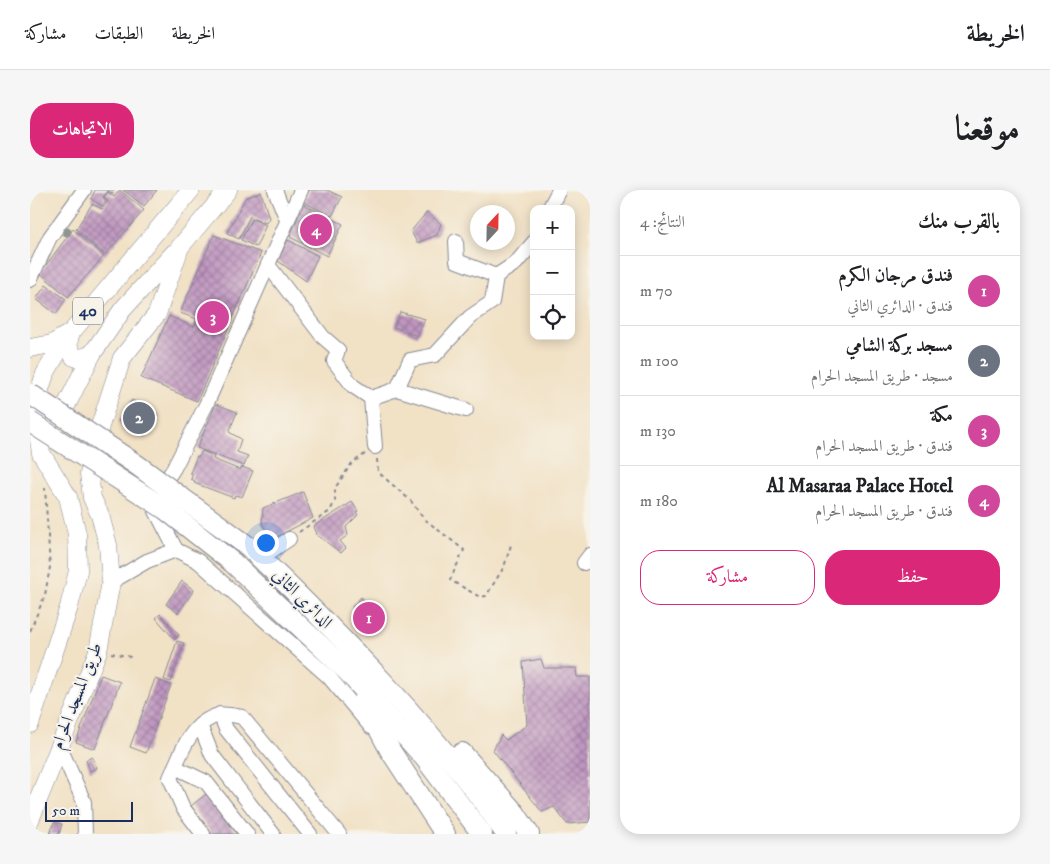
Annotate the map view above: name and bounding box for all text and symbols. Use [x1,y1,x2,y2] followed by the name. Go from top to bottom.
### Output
[967,19,1025,49] text: الخريطة
[25,23,66,45] text: مشاركة
[94,23,143,45] text: الطبقات
[171,23,215,45] text: الخريطة
[30,103,134,158] button: الاتجاهات
[955,107,1020,151] text: موقعنا
[470,205,515,250] north arrow
[530,205,575,340] map controls
[530,205,575,250] button: +
[918,209,1000,235] text: بالقرب منك
[300,211,332,249] pin: 4
[640,212,685,232] text: النتائج: 4
[530,250,575,295] button: −
[838,264,953,287] text: فندق مرجان الكرم
[640,281,673,301] text: 70 m
[981,281,987,301] text: 1
[530,295,575,340] button: locate
[847,296,953,316] text: فندق · الدائري الثاني
[73,298,103,324] road number: 40
[197,298,229,336] pin: 3
[846,334,953,357] text: مسجد بركة الشامي
[640,351,679,371] text: 100 m
[980,351,988,371] text: 2
[811,366,953,386] text: مسجد · طريق المسجد الحرام
[123,399,155,437] pin: 2
[930,404,953,427] text: مكة
[640,421,676,441] text: 130 m
[981,421,987,441] text: 3
[815,436,953,456] text: فندق · طريق المسجد الحرام
[766,475,953,498] text: Al Masaraa Palace Hotel
[640,491,678,511] text: 180 m
[979,491,989,511] text: 4
[815,501,953,521] text: فندق · طريق المسجد الحرام
[253,530,279,556] your location
[640,550,815,605] button: مشاركة
[825,550,1000,605] button: حفظ
[265,564,337,636] street label: الدائري الثاني
[353,599,385,637] pin: 1
[47,639,111,754] street label: طريق المسجد الحرام
[45,799,132,822] scale bar
[52,802,80,820] text: 50 m

